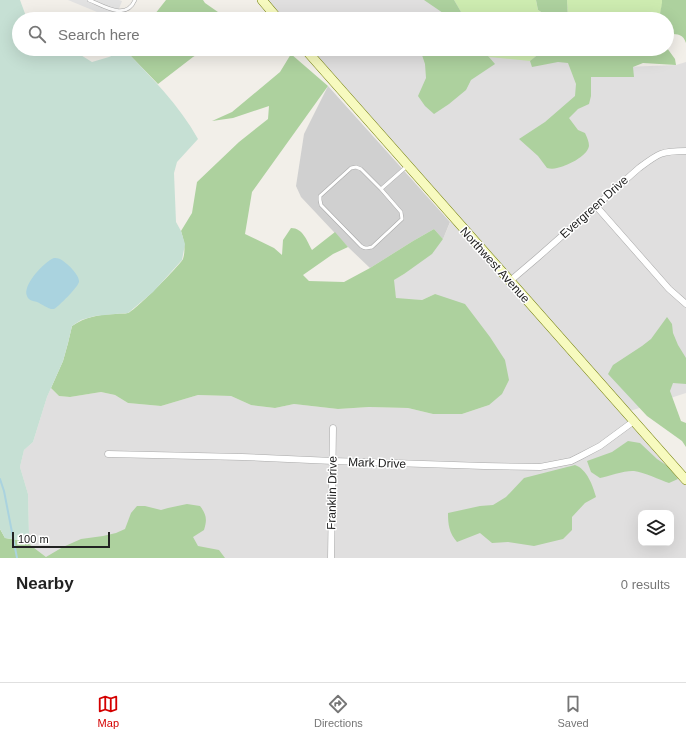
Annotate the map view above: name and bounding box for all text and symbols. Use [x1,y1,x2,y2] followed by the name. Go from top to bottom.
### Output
[12,12,674,56] search box
[26,23,48,45] icon: search
[58,26,140,43] text: Search here
[557,173,631,241] street label: Evergreen Drive
[457,224,533,306] street label: Northwest Avenue
[348,455,407,471] street label: Mark Drive
[324,456,340,530] street label: Franklin Drive
[638,510,674,546] map controls
[638,510,674,546] button: layers
[12,530,110,549] scale bar
[18,533,49,545] text: 100 m
[16,574,74,593] text: Nearby
[621,577,670,592] text: 0 results
[97,693,119,729] tab: Map
[314,693,363,729] tab: Directions
[557,693,589,729] tab: Saved

